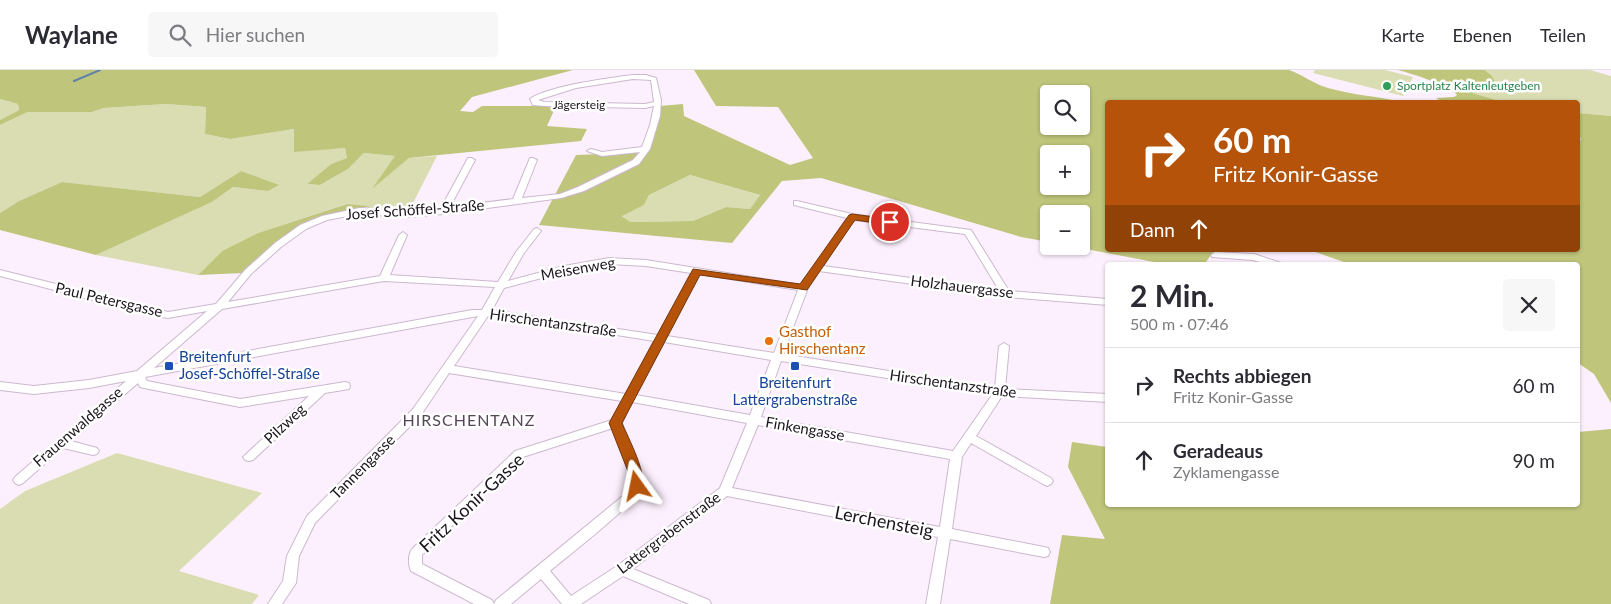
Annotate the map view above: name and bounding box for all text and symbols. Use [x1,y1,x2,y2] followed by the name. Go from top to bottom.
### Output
[148,12,498,57] search box
[25,20,118,49] text: Waylane
[166,21,194,49] icon: search
[206,23,305,46] text: Hier suchen
[1381,24,1424,46] text: Karte
[1452,24,1512,46] text: Ebenen
[1540,24,1586,46] text: Teilen
[1397,78,1540,93] place label: Sportplatz Kaltenleutgeben
[1381,80,1393,92] marker: Sportplatz Kaltenleutgeben
[1040,85,1090,255] map controls
[1040,85,1090,135] button: search
[553,97,605,112] street label: Jägersteig
[1213,118,1291,160] text: 60 m
[1130,120,1195,185] icon: right
[1040,145,1090,195] button: +
[1213,160,1378,187] text: Fritz Konir-Gasse
[345,195,485,223] street label: Josef Schöffel-Straße
[869,201,911,243] pin
[1040,205,1090,255] button: −
[876,208,904,236] icon: arrive
[1185,215,1213,243] icon: ahead
[1130,218,1175,241] text: Dann
[539,253,617,283] street label: Meisenweg
[910,271,1015,301] street label: Holzhauergasse
[1130,277,1215,313] text: 2 Min.
[54,278,165,320] street label: Paul Petersgasse
[1503,279,1555,331] button: close
[489,304,618,340] street label: Hirschentanzstraße
[1130,314,1229,333] text: 500 m · 07:46
[779,322,866,357] place label: Gasthof Hirschentanz
[763,335,775,347] marker: Gasthof Hirschentanz
[179,347,320,382] place label: Breitenfurt Josef-Schöffel-Straße
[163,360,175,372] marker: Breitenfurt Josef-Schöffel-Straße
[789,360,801,372] marker: Breitenfurt Lattergrabenstraße
[1173,364,1311,387] text: Rechts abbiegen
[889,365,1018,401] street label: Hirschentanzstraße
[1130,371,1158,399] icon: right
[732,373,858,408] place label: Breitenfurt Lattergrabenstraße
[1512,374,1555,397] text: 60 m
[29,382,126,470] street label: Frauenwaldgasse
[1173,387,1293,406] text: Fritz Konir-Gasse
[260,399,309,447] street label: Pilzweg
[403,410,535,429] district label: HIRSCHENTANZ
[764,412,846,444] street label: Finkengasse
[326,430,398,502] street label: Tannengasse
[1173,439,1263,462] text: Geradeaus
[1130,446,1158,474] icon: ahead
[414,448,528,556] street label: Fritz Konir-Gasse
[1512,449,1555,472] text: 90 m
[610,459,662,511] position arrow
[1173,462,1279,481] text: Zyklamengasse
[613,487,724,577] street label: Lattergrabenstraße
[833,501,935,541] street label: Lerchensteig

